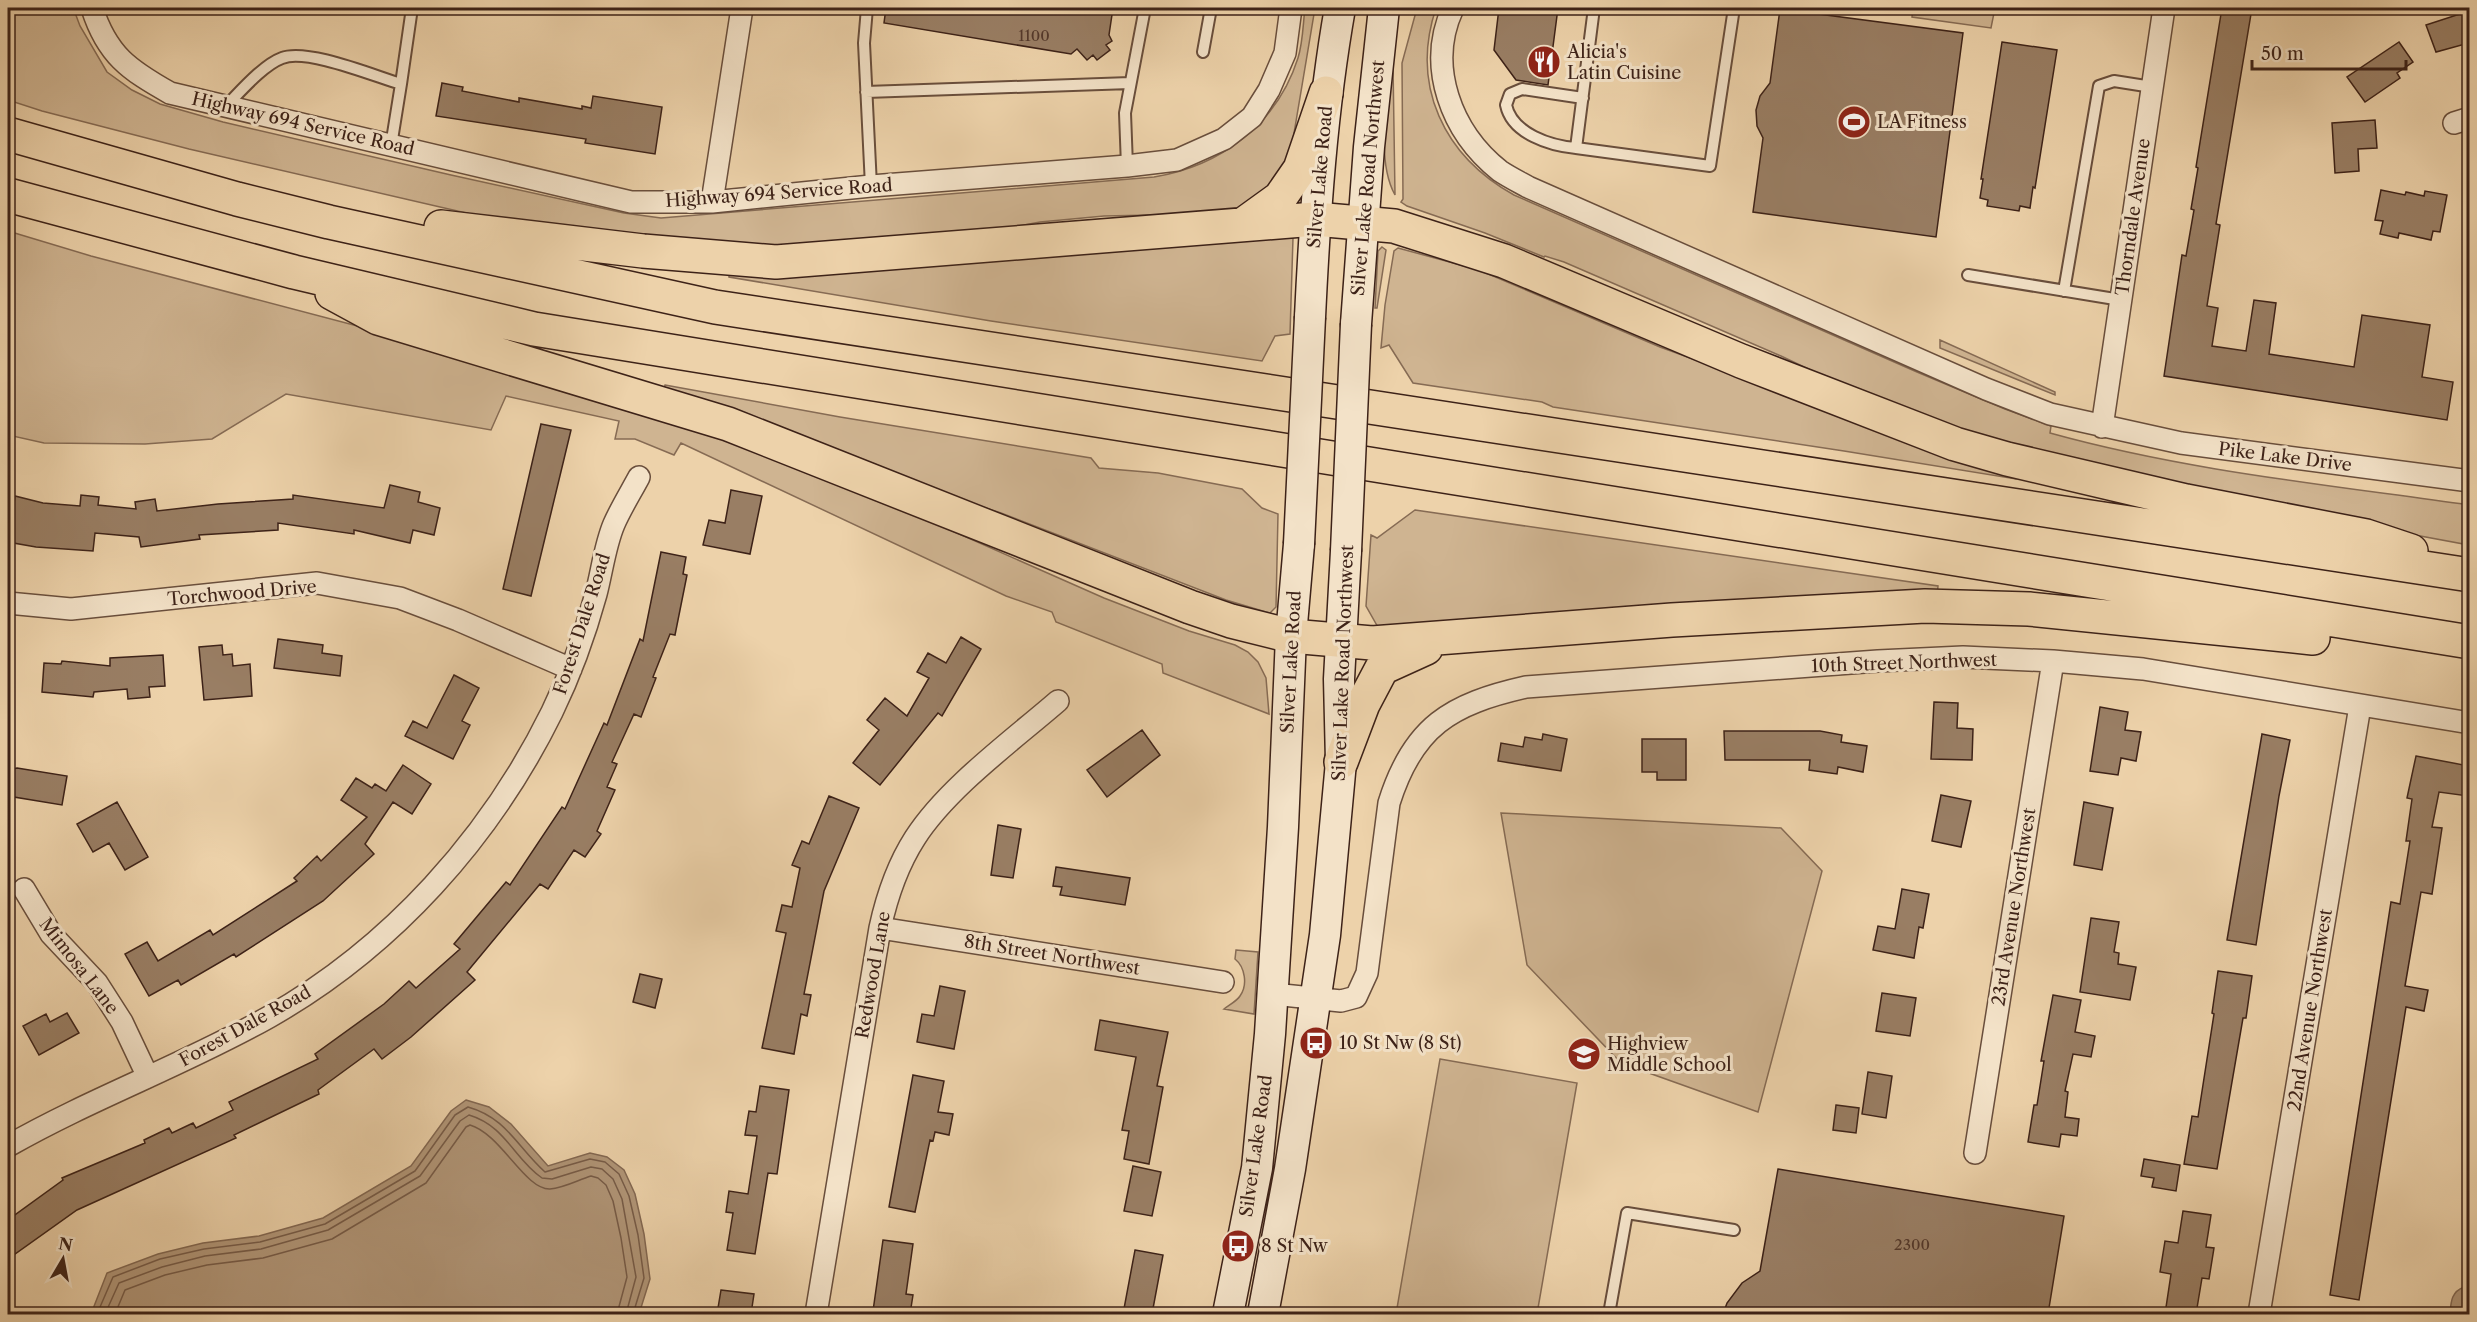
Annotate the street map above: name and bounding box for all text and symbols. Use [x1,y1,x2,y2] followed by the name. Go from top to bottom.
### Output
[1018,26,1050,45] house number: 1100
[2252,33,2406,71] scale bar
[1566,41,1681,84] place label: Alicia's Latin Cuisine
[2261,43,2304,65] text: 50 m
[1526,44,1562,80] restaurant icon: Alicia's Latin Cuisine
[1347,58,1389,297] street label: Silver Lake Road Northwest
[190,88,416,160] street label: Highway 694 Service Road
[1836,104,1872,140] sports icon: LA Fitness
[1303,105,1337,249] street label: Silver Lake Road
[1877,111,1967,133] place label: LA Fitness
[2111,137,2155,297] street label: Thorndale Avenue
[665,174,893,212] street label: Highway 694 Service Road
[2217,438,2353,476] street label: Pike Lake Drive
[1328,544,1358,782] street label: Silver Lake Road Northwest
[549,551,615,697] street label: Forest Dale Road
[167,576,317,610] street label: Torchwood Drive
[1276,590,1306,734] street label: Silver Lake Road
[1811,649,1998,677] street label: 10th Street Northwest
[1987,806,2041,1008] street label: 23rd Avenue Northwest
[2283,907,2337,1113] street label: 22nd Avenue Northwest
[851,910,895,1040] street label: Redwood Lane
[35,914,123,1018] street label: Mimosa Lane
[963,930,1142,980] street label: 8th Street Northwest
[175,981,315,1071] street label: Forest Dale Road
[1298,1025,1334,1061] bus stop icon: 10 St Nw (8 St)
[1339,1032,1461,1054] place label: 10 St Nw (8 St)
[1607,1033,1732,1076] place label: Highview Middle School
[1566,1036,1602,1072] school or university icon: Highview Middle School
[1235,1074,1277,1218] street label: Silver Lake Road
[1220,1228,1256,1264] bus stop icon: 8 St Nw
[33,1229,93,1289] north arrow
[57,1233,74,1255] text: N
[1261,1235,1329,1257] place label: 8 St Nw
[1894,1235,1930,1254] house number: 2300

